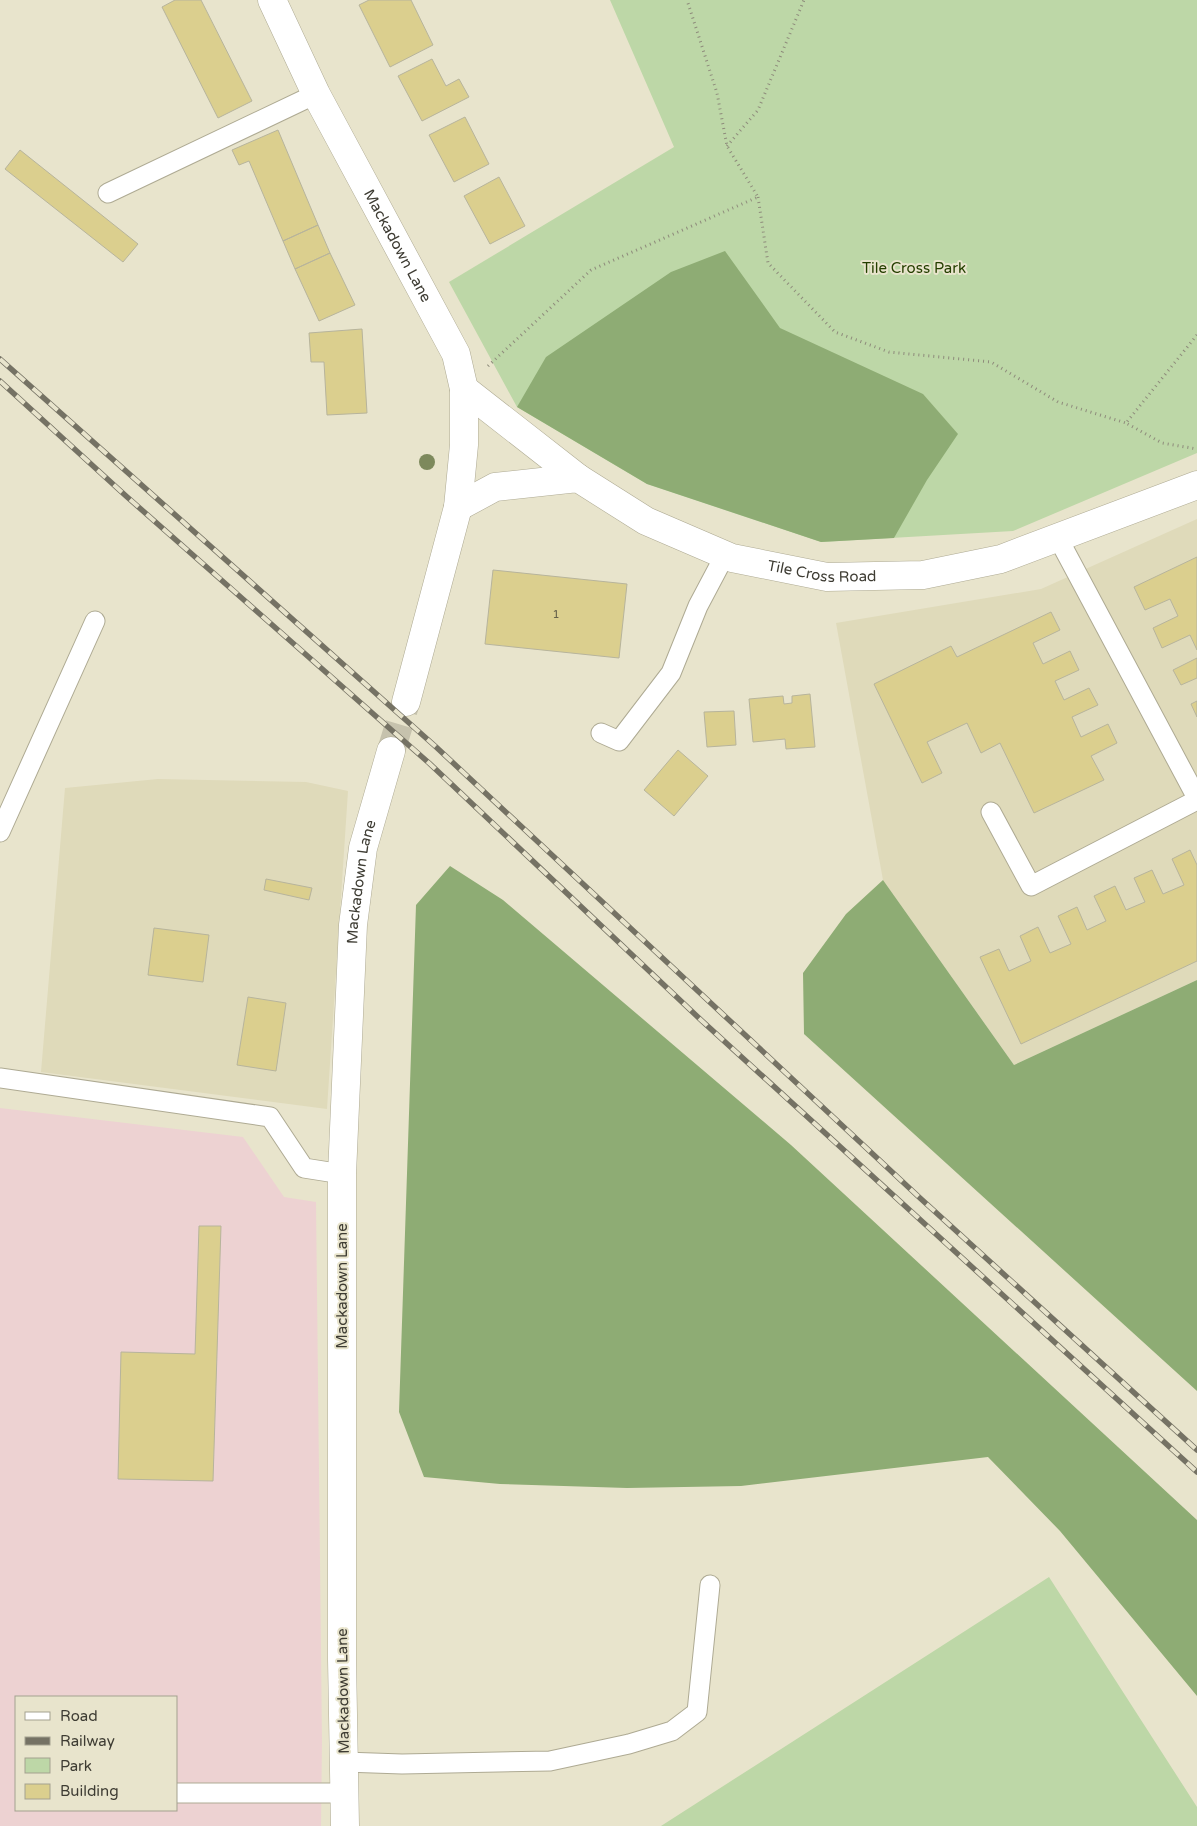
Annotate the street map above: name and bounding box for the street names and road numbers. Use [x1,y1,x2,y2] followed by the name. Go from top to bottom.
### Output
[360,186,435,305] street label: Mackadown Lane
[766,556,877,586] street label: Tile Cross Road
[343,818,380,944] street label: Mackadown Lane
[333,1223,351,1349] street label: Mackadown Lane
[333,1628,353,1754] street label: Mackadown Lane

